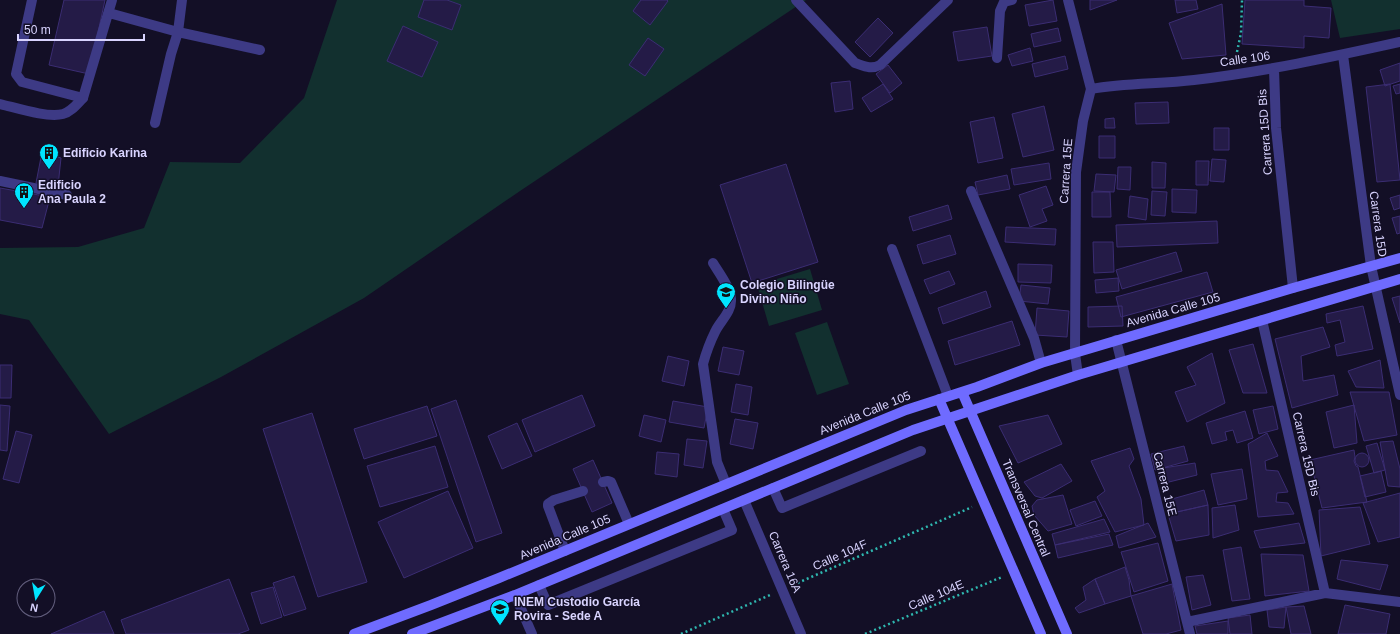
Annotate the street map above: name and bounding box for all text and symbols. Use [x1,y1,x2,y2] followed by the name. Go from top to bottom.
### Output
[18,16,144,42] scale bar
[24,23,51,37] text: 50 m
[1219,48,1271,69] street label: Calle 106
[1255,89,1275,175] street label: Carrera 15D Bis
[1057,138,1075,204] street label: Carrera 15E
[38,142,60,170] building icon: Edificio Karina
[63,146,147,160] place label: Edificio Karina
[38,178,106,206] place label: Edificio Ana Paula 2
[13,181,35,209] building icon: Edificio Ana Paula 2
[1366,190,1390,258] street label: Carrera 15D
[740,278,835,306] place label: Colegio Bilingüe Divino Niño
[715,281,737,309] school or university icon: Colegio Bilingüe Divino Niño
[1124,290,1222,330] street label: Avenida Calle 105
[817,388,913,438] street label: Avenida Calle 105
[1290,411,1322,497] street label: Carrera 15D Bis
[1150,451,1180,517] street label: Carrera 15E
[999,457,1053,559] street label: Transversal Central
[518,511,613,562] street label: Avenida Calle 105
[766,529,804,595] street label: Carrera 16A
[811,537,869,573] street label: Calle 104F
[906,577,966,613] street label: Calle 104E
[16,578,56,618] north arrow
[514,595,640,623] place label: INEM Custodio García Rovira - Sede A
[489,598,511,626] school or university icon: INEM Custodio García Rovira - Sede A
[29,601,39,614] text: N

